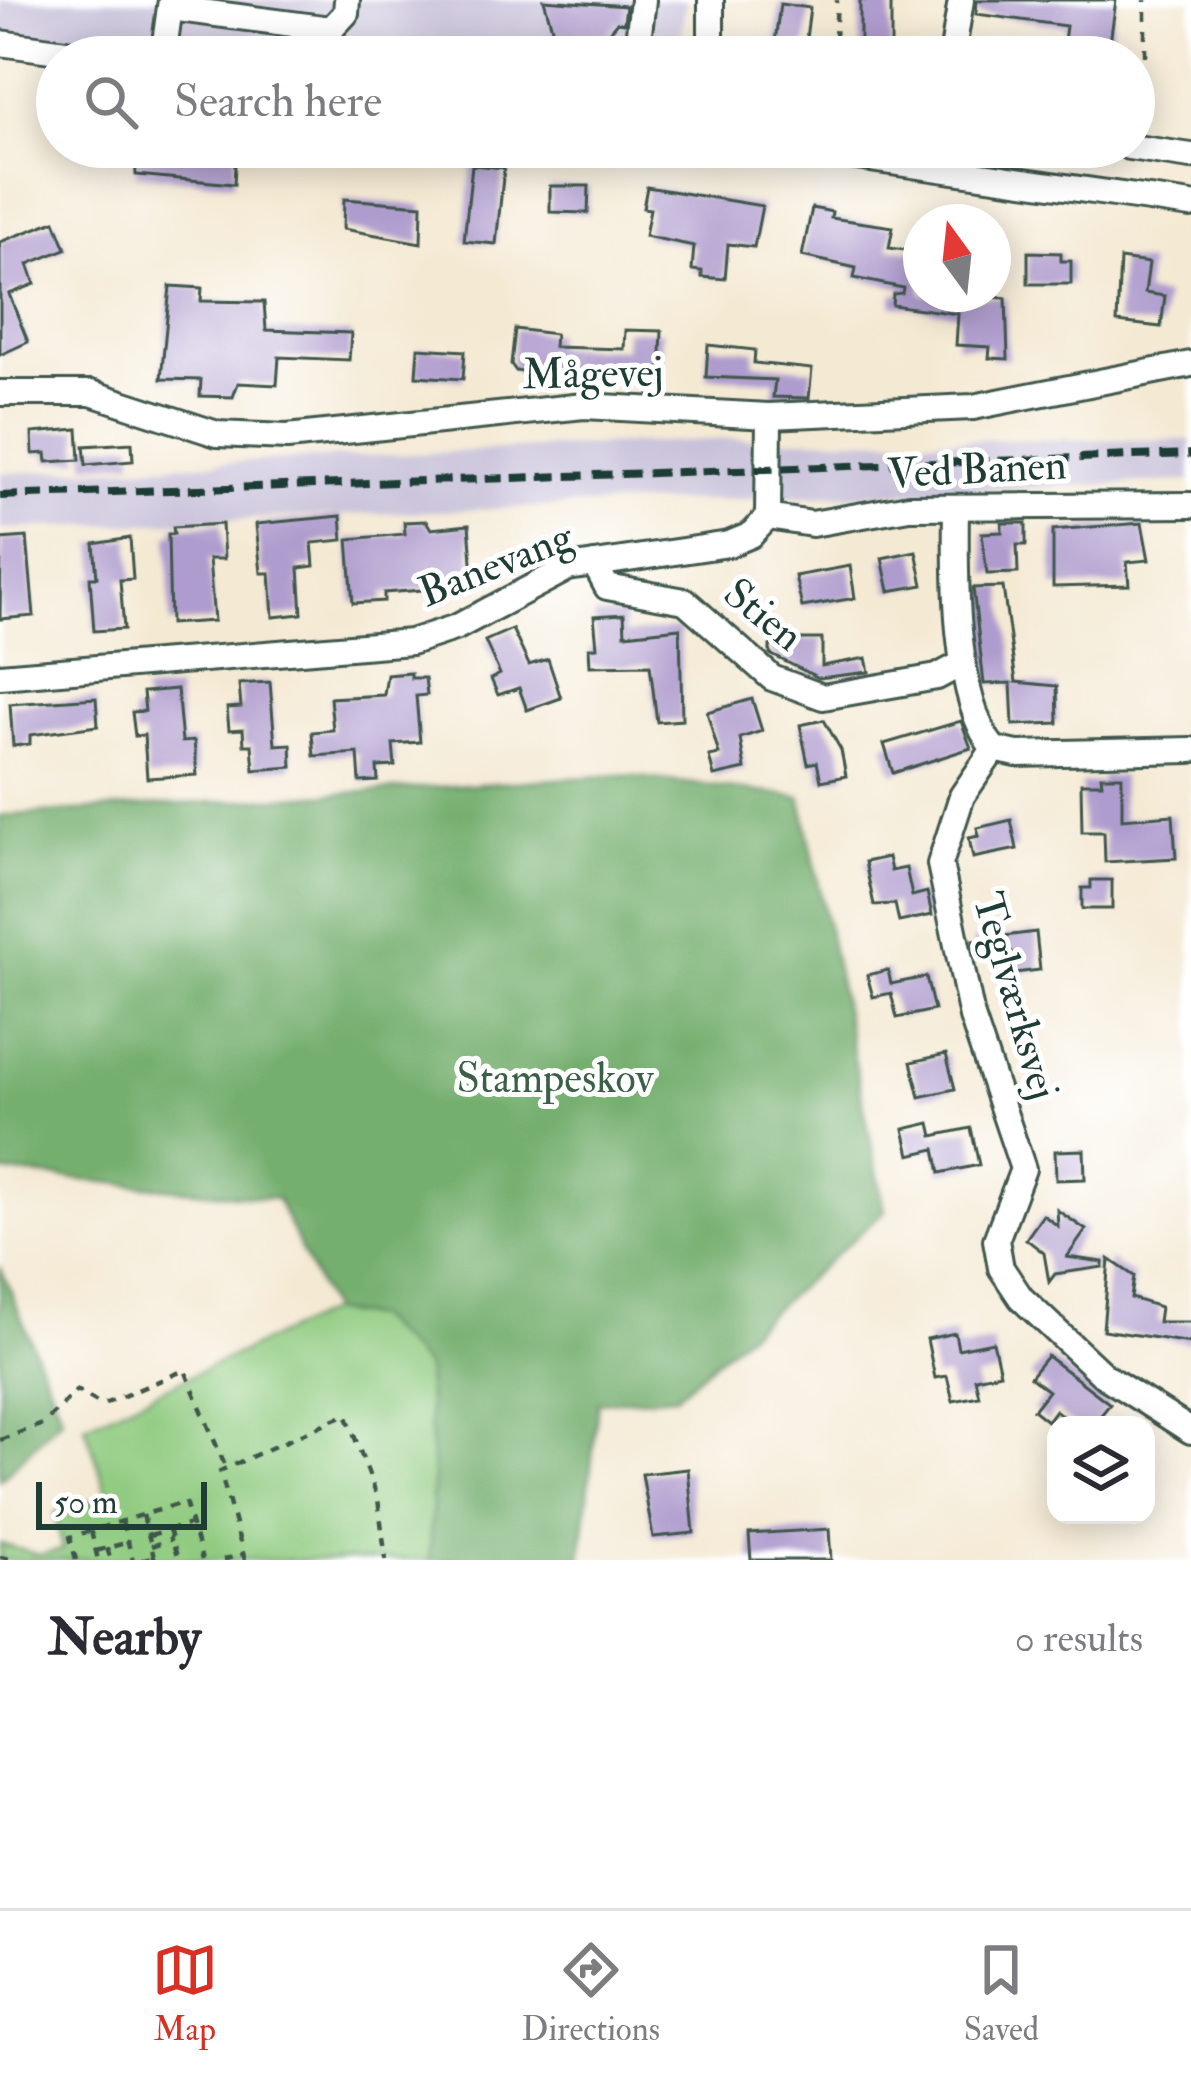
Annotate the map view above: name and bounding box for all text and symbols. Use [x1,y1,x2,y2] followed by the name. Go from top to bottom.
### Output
[36,36,1155,168] search box
[78,69,144,135] icon: search
[174,74,382,130] text: Search here
[903,204,1011,312] north arrow
[522,347,664,401] street label: Mågevej
[886,439,1068,501] street label: Ved Banen
[411,510,582,619] street label: Banevang
[713,567,813,663] street label: Stien
[961,887,1069,1105] street label: Teglværksvej
[456,1053,655,1105] park label: Stampeskov
[1047,1416,1155,1524] map controls
[1047,1416,1155,1524] button: layers
[36,1476,207,1529] scale bar
[54,1482,118,1523] text: 50 m
[48,1606,201,1670] text: Nearby
[1015,1614,1143,1663] text: 0 results
[152,1937,218,2050] tab: Map
[522,1937,660,2050] tab: Directions
[964,1937,1039,2050] tab: Saved

